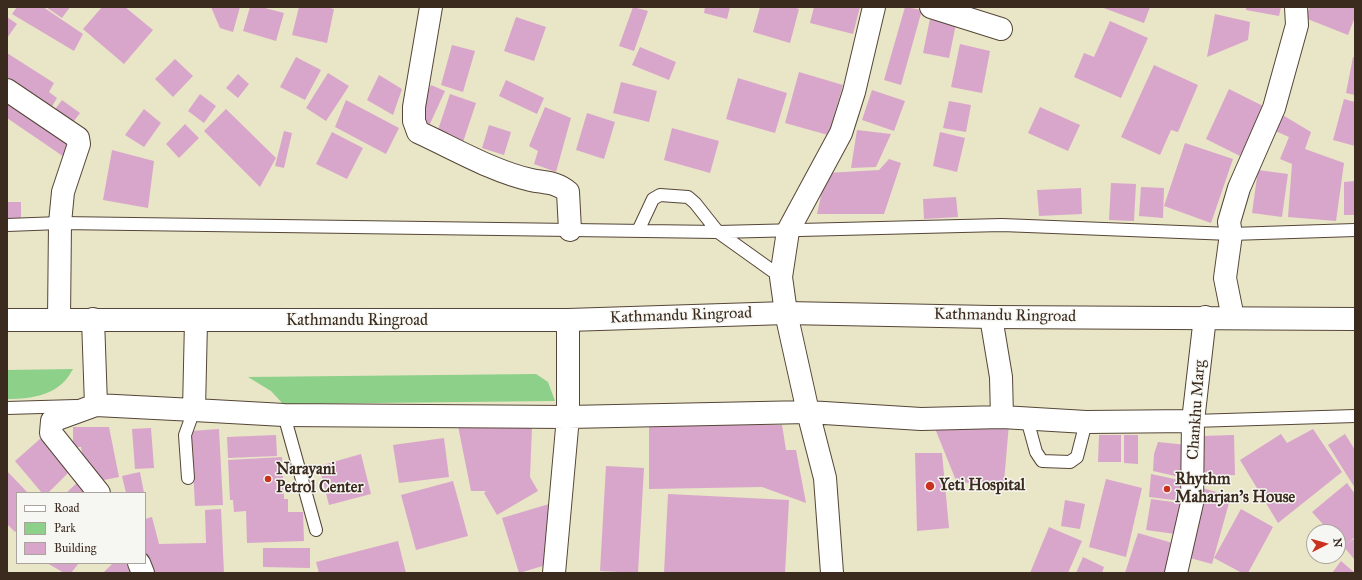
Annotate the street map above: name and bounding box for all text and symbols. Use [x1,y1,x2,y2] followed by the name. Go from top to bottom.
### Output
[610,304,752,328] street label: Kathmandu Ringroad
[934,305,1076,327] street label: Kathmandu Ringroad
[286,311,428,331] street label: Kathmandu Ringroad
[1184,359,1210,461] street label: Chankhu Marg
[276,460,363,498] place label: Narayani Petrol Center
[1175,470,1295,508] place label: Rhythm Maharjan's House
[263,474,273,484] marker: Narayani Petrol Center
[939,476,1025,496] place label: Yeti Hospital
[924,480,936,492] marker: Yeti Hospital
[1162,484,1172,494] marker: Rhythm Maharjan's House
[16,492,146,564] legend
[54,501,80,515] text: Road
[54,521,76,535] text: Park
[1306,524,1346,564] north arrow
[1330,537,1344,548] text: N
[54,541,96,555] text: Building

